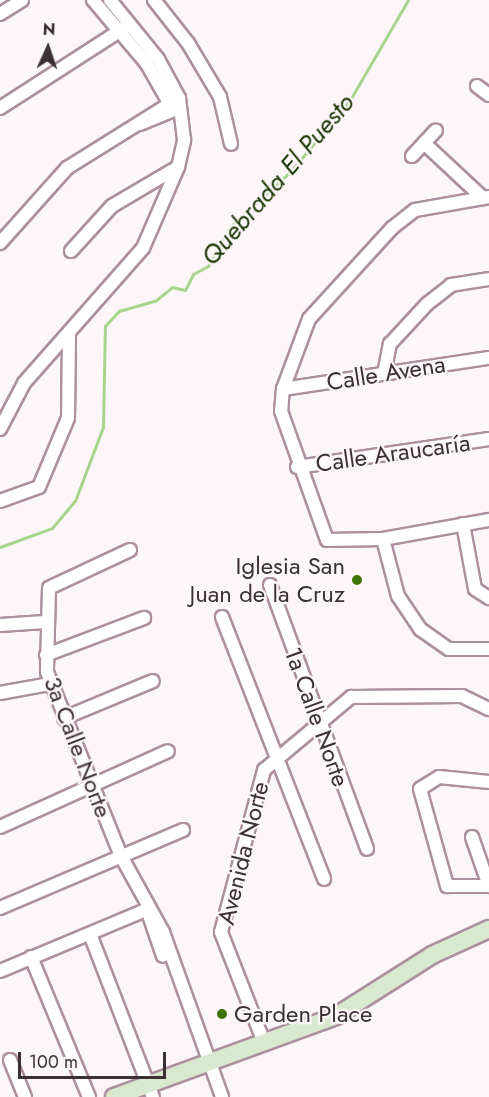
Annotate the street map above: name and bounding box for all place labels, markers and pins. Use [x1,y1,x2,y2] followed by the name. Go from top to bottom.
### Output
[189,552,345,608] place label: Iglesia San Juan de la Cruz
[350,573,364,587] marker: Iglesia San Juan de la Cruz
[234,1000,372,1028] place label: Garden Place
[215,1007,229,1021] marker: Garden Place

